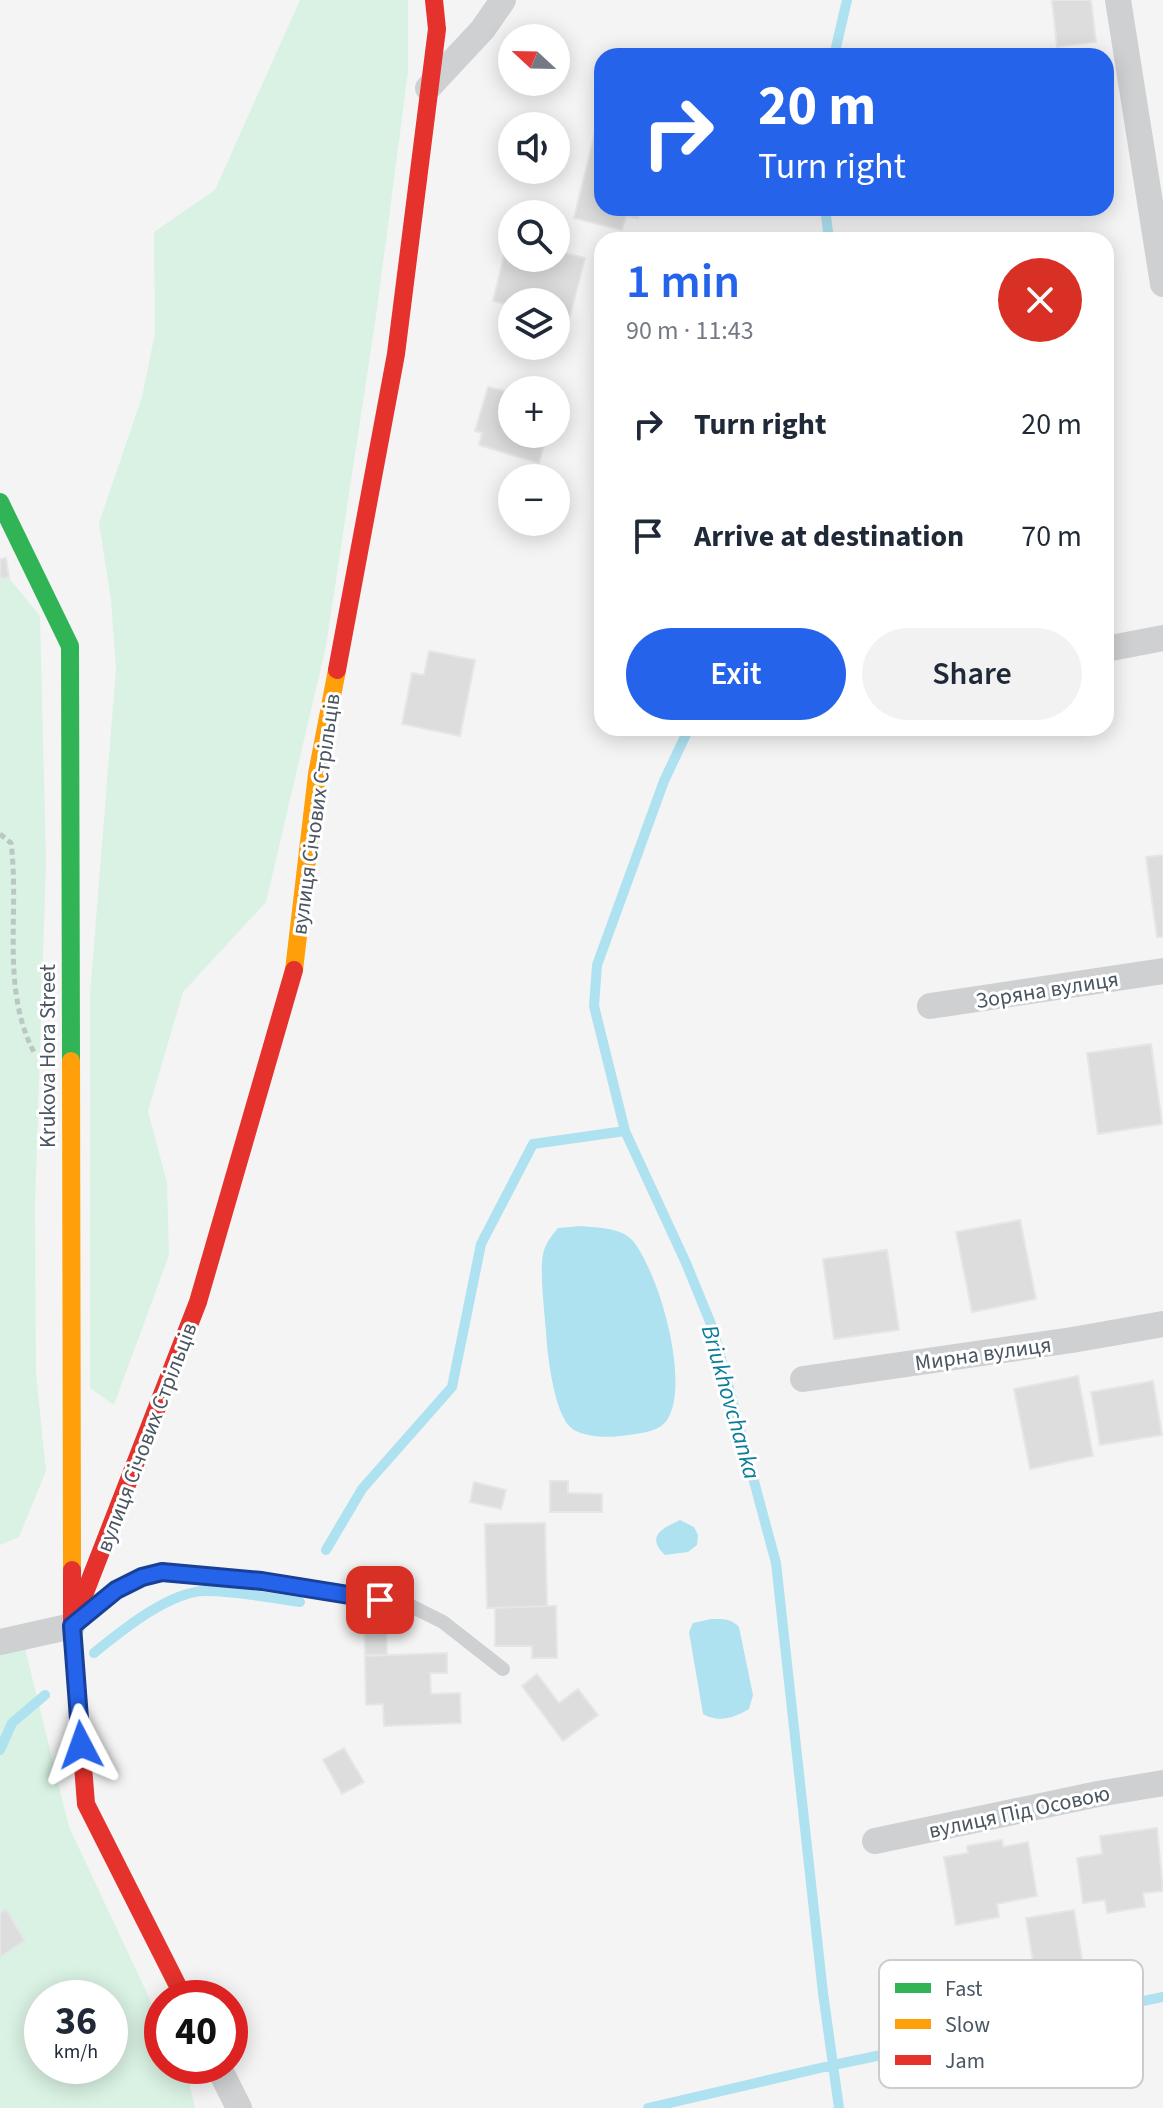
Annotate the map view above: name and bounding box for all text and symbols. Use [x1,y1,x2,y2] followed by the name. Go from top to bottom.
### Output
[498,24,570,96] north arrow
[498,24,570,536] map controls
[758,67,876,146] text: 20 m
[626,80,730,184] icon: right
[498,112,570,184] button: sound
[758,141,906,192] text: Turn right
[498,200,570,272] button: search
[626,248,740,316] text: 1 min
[998,258,1082,342] button: close
[498,288,570,360] button: layers
[626,312,754,349] text: 90 m · 11:43
[498,376,570,448] button: +
[626,402,670,446] icon: right
[694,403,826,446] text: Turn right
[1021,403,1082,446] text: 20 m
[498,464,570,536] button: −
[626,514,670,558] icon: arrive
[694,515,964,558] text: Arrive at destination
[1021,515,1082,558] text: 70 m
[626,628,846,720] button: Exit
[862,628,1082,720] button: Share
[283,691,349,937] street label: вулиця Січових Стрільців
[32,963,64,1148] street label: Krukova Hora Street
[973,963,1121,1017] street label: Зоряна вулиця
[88,1318,205,1557] street label: вулиця Січових Стрільців
[692,1321,769,1484] water label: Briukhovchanka
[913,1329,1053,1379] street label: Мирна вулиця
[346,1566,414,1634] pin
[358,1578,402,1622] icon: arrive
[39,1703,123,1787] position arrow
[926,1777,1113,1847] street label: вулиця Під Осовою
[879,1960,1143,2088] legend
[945,1973,983,2005] text: Fast
[144,1980,248,2084] speed limit sign: 40
[55,1993,97,2050] text: 36
[945,2009,990,2041] text: Slow
[54,2038,98,2066] text: km/h
[945,2045,985,2077] text: Jam

